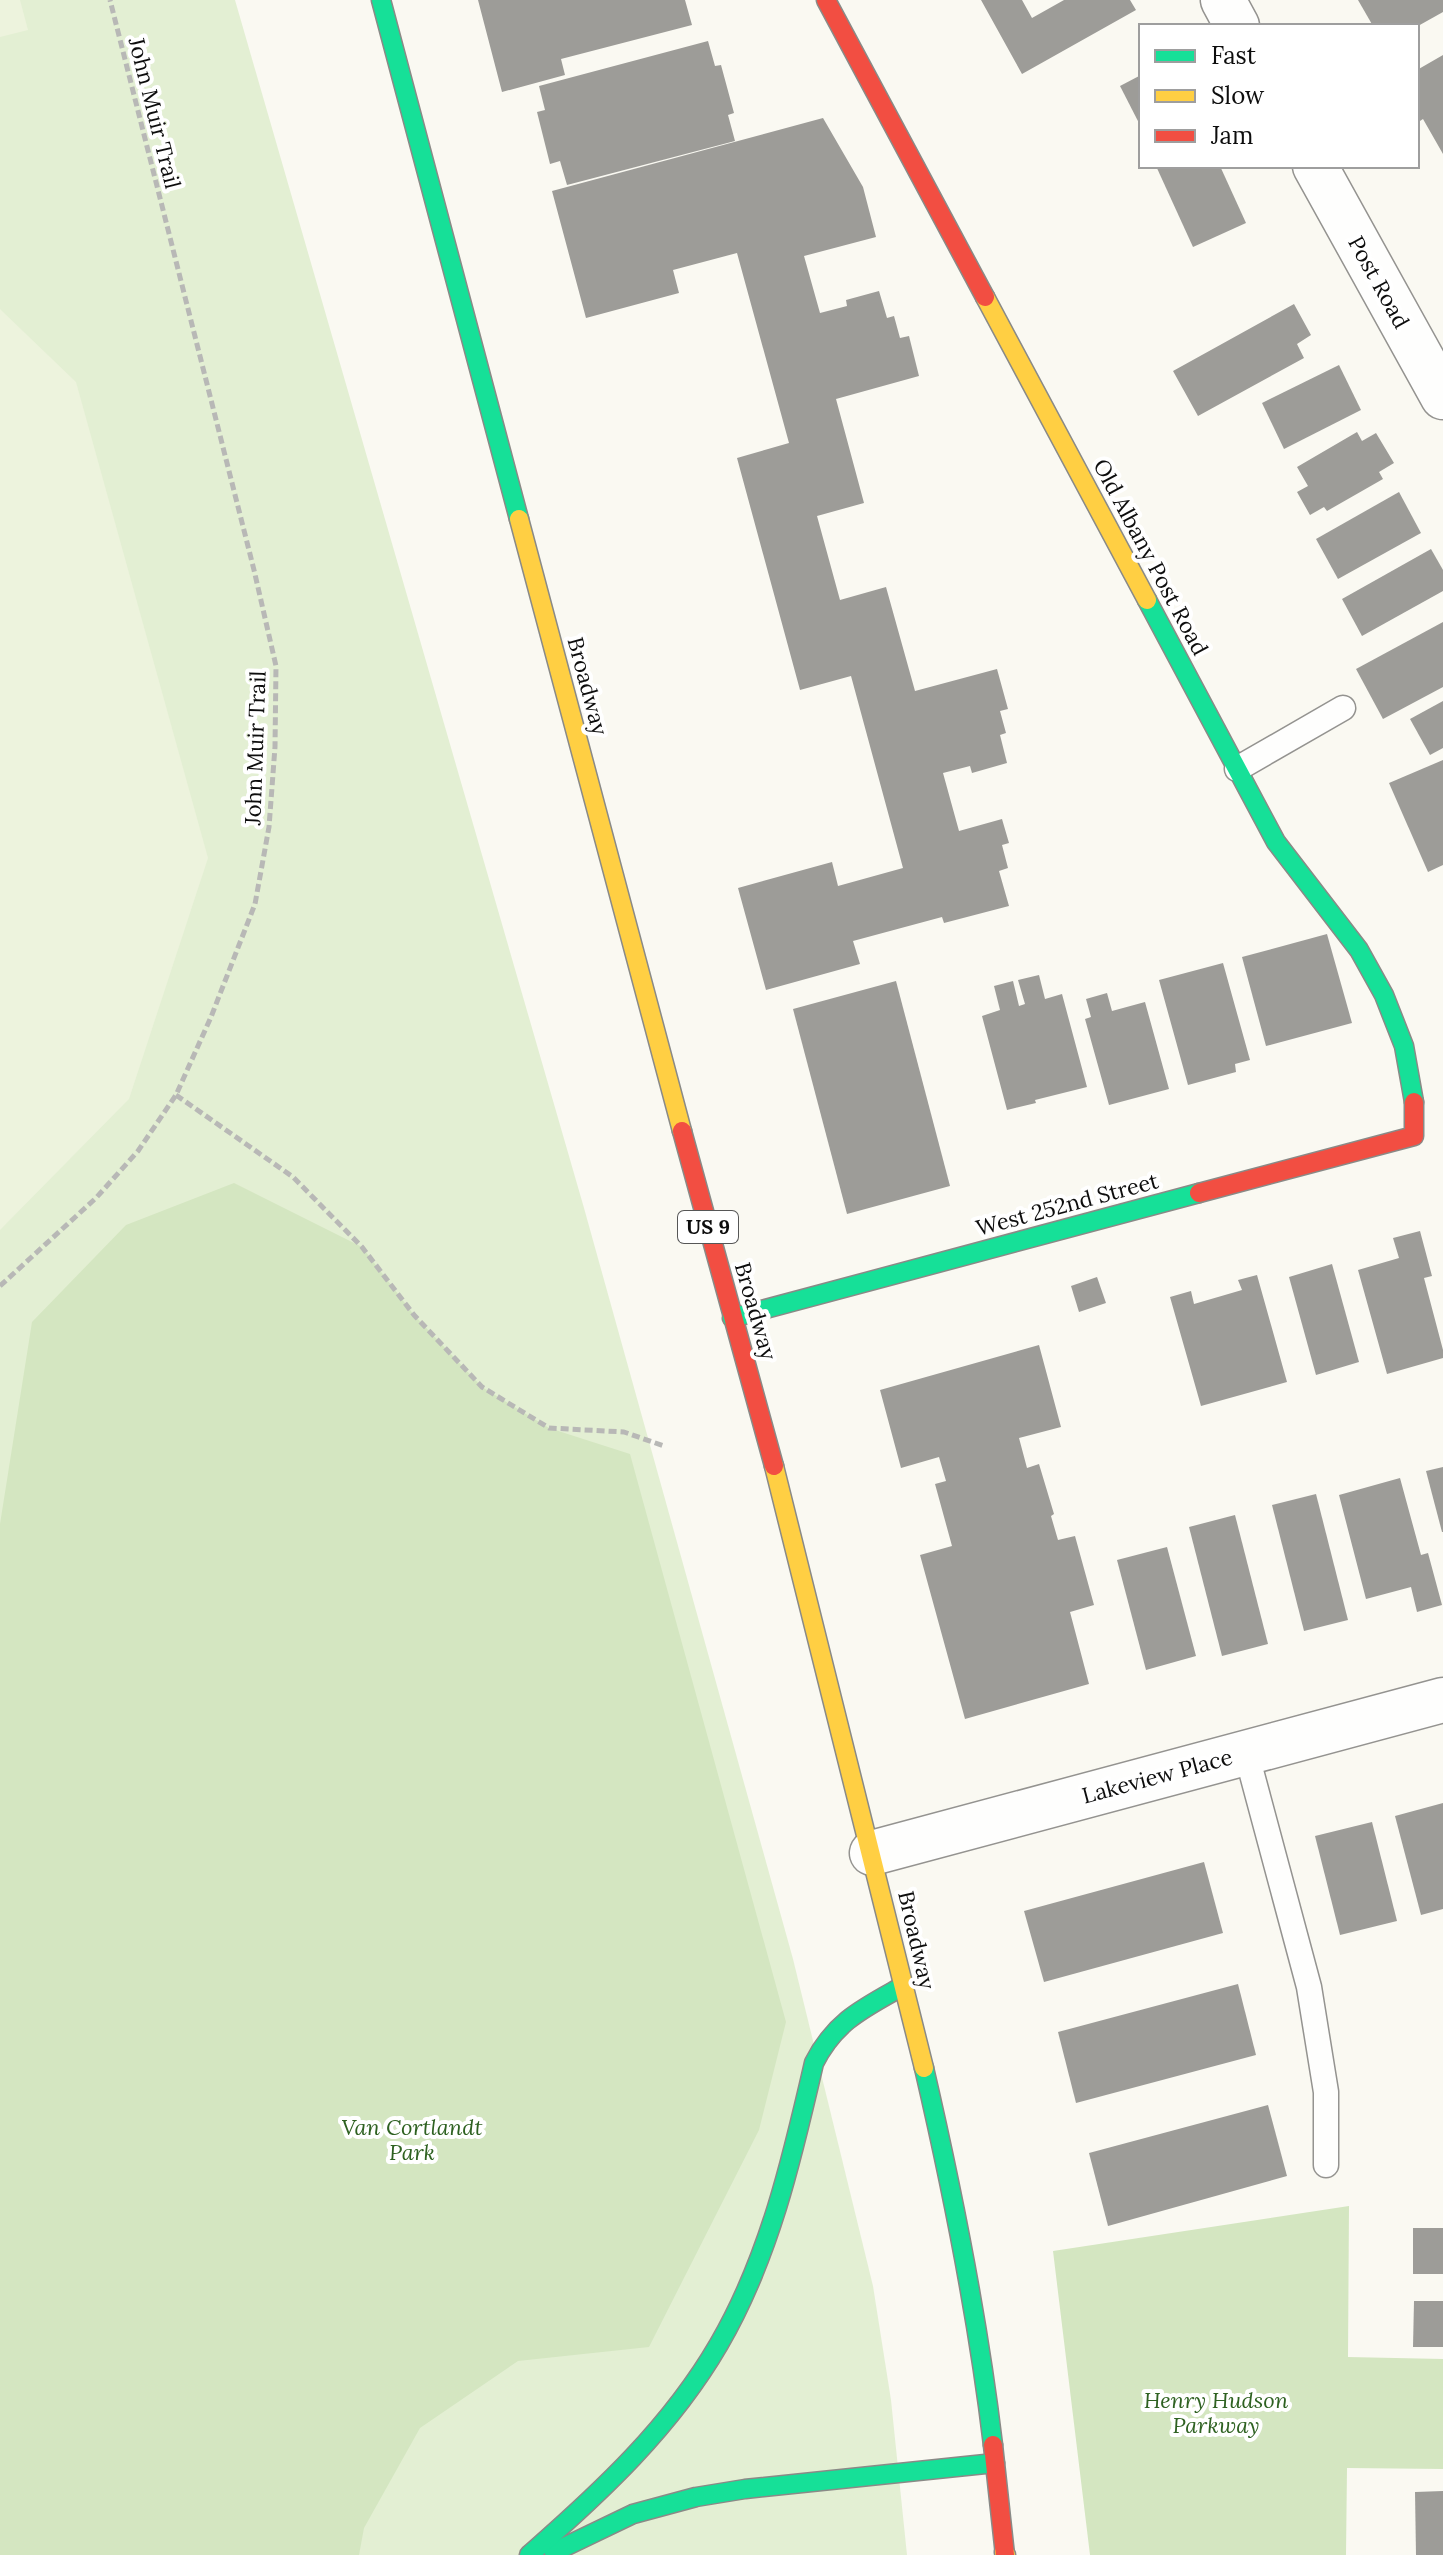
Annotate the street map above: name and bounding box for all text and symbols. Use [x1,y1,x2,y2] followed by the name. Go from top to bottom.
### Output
[1139,24,1419,168] legend
[122,34,187,191] street label: John Muir Trail
[1211,40,1257,71] text: Fast
[1211,80,1265,111] text: Slow
[1210,120,1253,151] text: Jam
[1342,231,1416,333] street label: Post Road
[1087,454,1215,660] street label: Old Albany Post Road
[561,634,615,738] street label: Broadway
[238,670,272,827] street label: John Muir Trail
[973,1166,1162,1242] street label: West 252nd Street
[678,1211,738,1243] road number: US 9
[729,1259,783,1363] street label: Broadway
[1079,1742,1235,1810] street label: Lakeview Place
[892,1888,942,1992] street label: Broadway
[341,2113,483,2166] park label: Van Cortlandt Park
[1144,2386,1289,2439] park label: Henry Hudson Parkway

